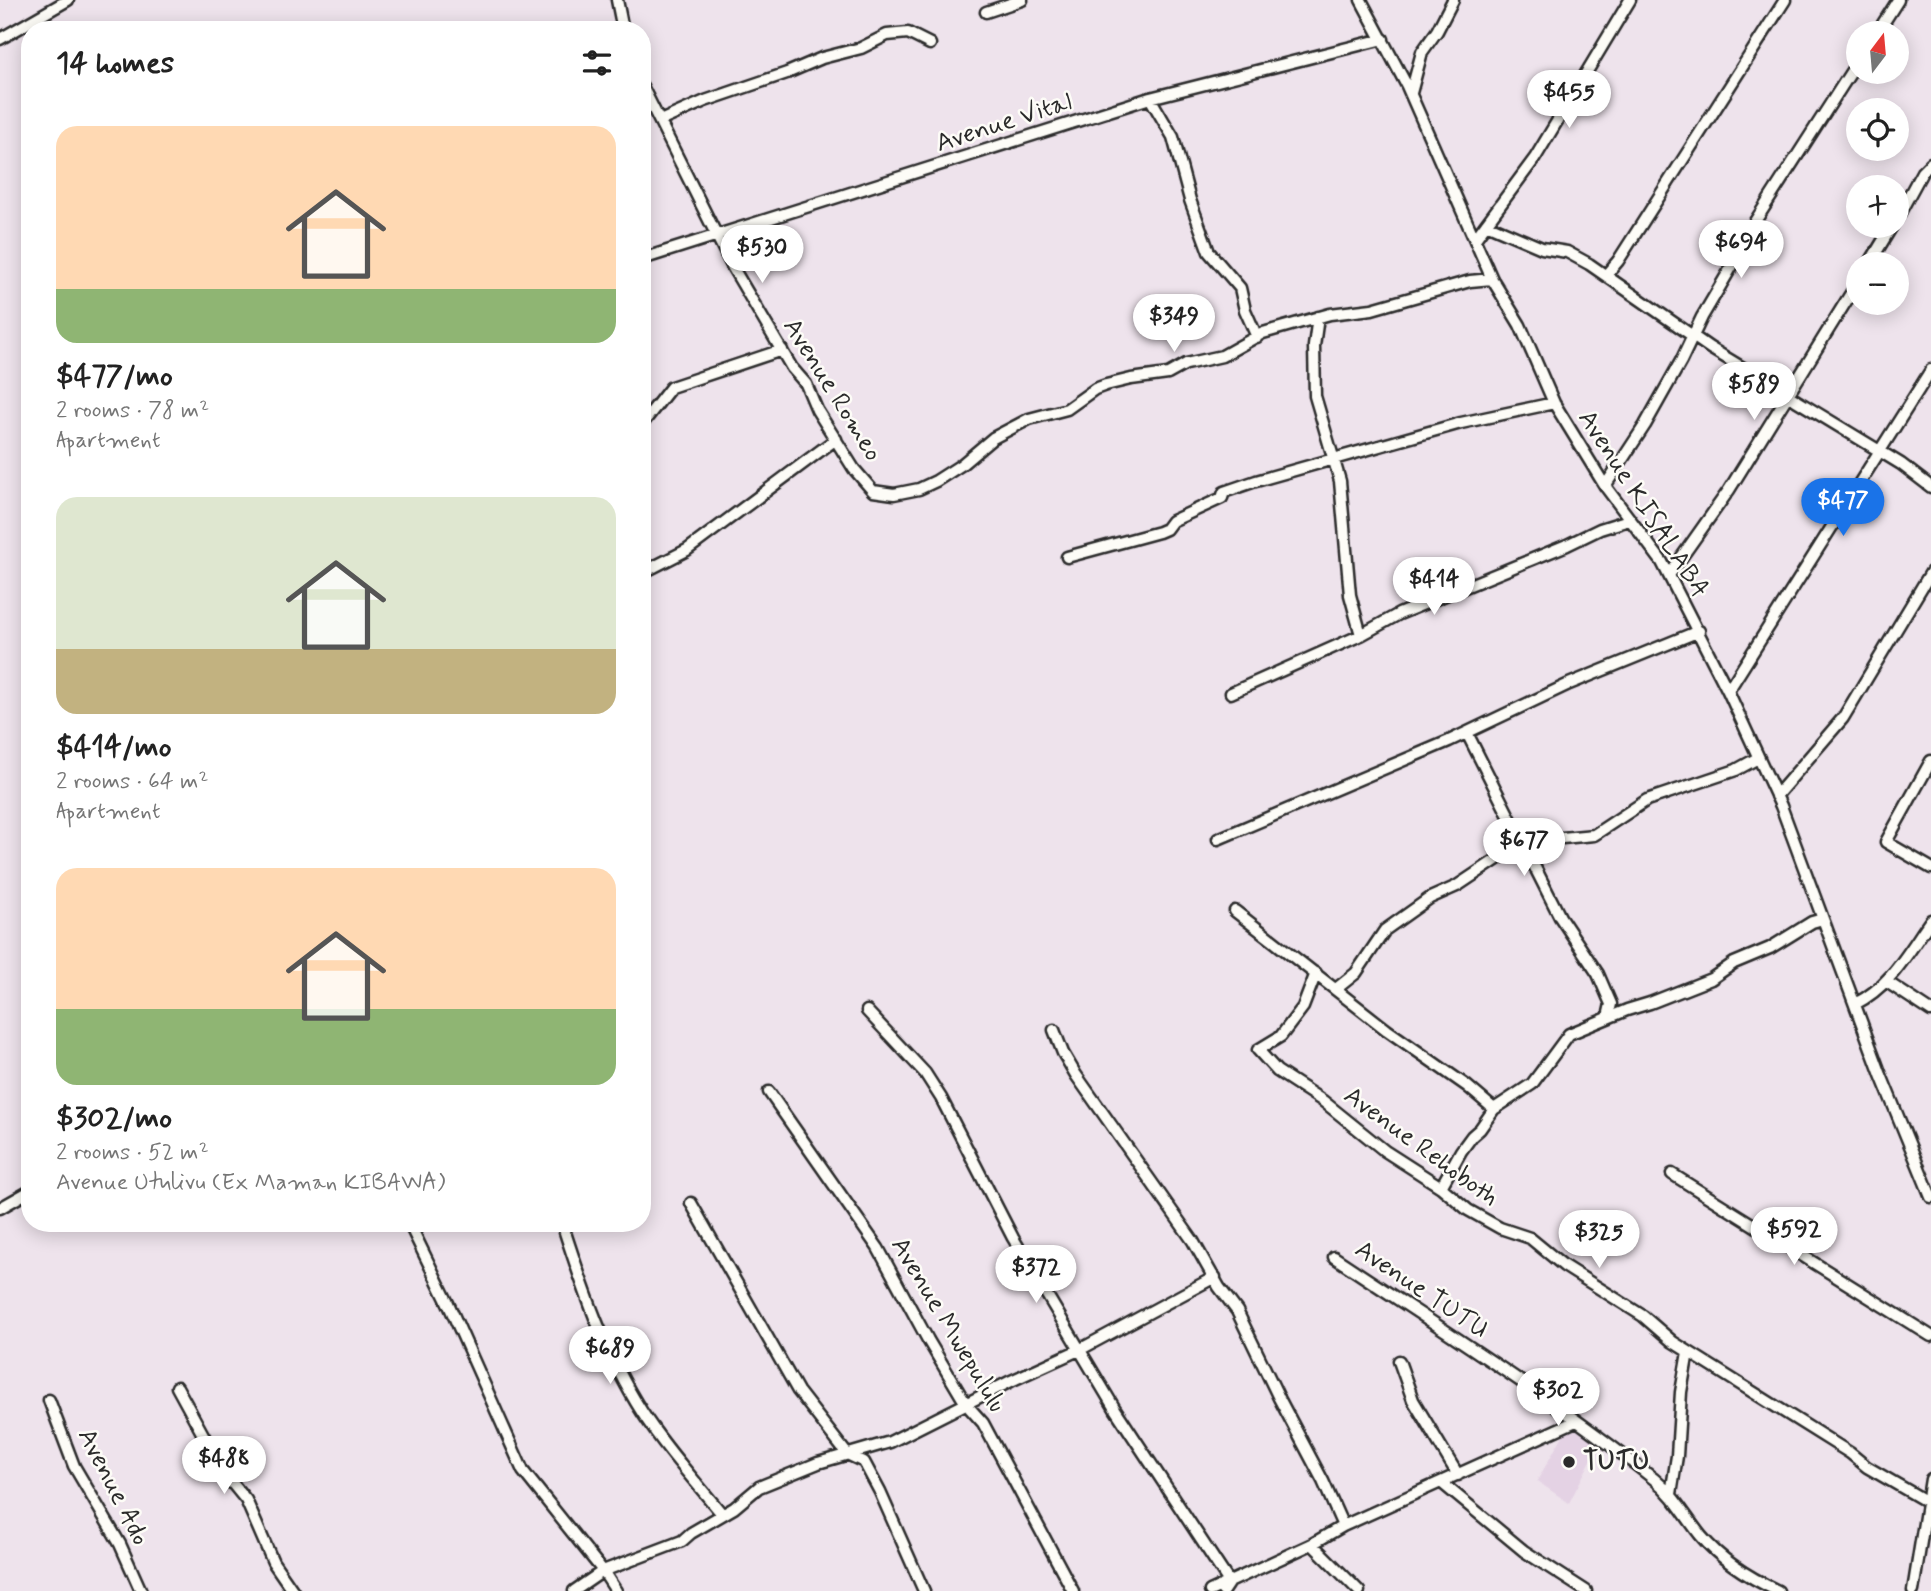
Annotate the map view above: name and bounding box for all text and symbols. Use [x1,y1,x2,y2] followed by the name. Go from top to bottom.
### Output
[1846,21,1909,84] north arrow
[1846,21,1909,315] map controls
[56,44,174,83] text: 14 homes
[578,44,616,82] icon: filters
[1528,71,1610,130] pin: $455
[1543,78,1595,108] text: $455
[932,85,1076,161] street label: Avenue Vital
[1846,98,1909,161] button: locate
[273,171,399,297] icon: home
[1846,175,1909,238] button: +
[1700,220,1782,280] pin: $694
[721,226,803,285] pin: $530
[1715,228,1767,258] text: $694
[737,233,787,263] text: $530
[1846,252,1909,315] button: −
[1133,294,1215,354] pin: $349
[1149,302,1199,332] text: $349
[775,312,889,468] street label: Avenue Romeo
[56,357,173,396] text: $477/mo
[1713,362,1795,422] pin: $589
[1728,370,1780,400] text: $589
[56,396,209,426] text: 2 rooms · 78 m²
[1570,404,1716,604] street label: Avenue KISALABA
[56,426,161,456] text: Apartment
[1802,478,1884,538] pin: $477
[1817,486,1869,516] text: $477
[273,542,399,668] icon: home
[1393,558,1475,617] pin: $414
[1409,565,1459,595] text: $414
[56,728,171,767] text: $414/mo
[56,767,208,797] text: 2 rooms · 64 m²
[56,797,161,827] text: Apartment
[1483,818,1565,878] pin: $677
[1499,826,1549,856] text: $677
[273,913,399,1039] icon: home
[1337,1079,1505,1215] street label: Avenue Rehoboth
[56,1099,172,1138] text: $302/mo
[56,1138,209,1168] text: 2 rooms · 52 m²
[56,1168,445,1198] text: Avenue Utulivu (Ex Maman KIBAWA)
[1753,1208,1835,1267] pin: $592
[1558,1210,1640,1270] pin: $325
[1767,1215,1821,1245] text: $592
[1575,1218,1623,1248] text: $325
[882,1231,1014,1419] street label: Avenue Mwepululu
[1348,1233,1494,1347] street label: Avenue TUTU
[995,1246,1077,1305] pin: $372
[1011,1253,1061,1283] text: $372
[569,1326,651,1386] pin: $689
[585,1334,635,1364] text: $689
[1517,1368,1599,1428] pin: $302
[1533,1376,1583,1406] text: $302
[69,1423,157,1551] street label: Avenue Ado
[183,1436,265,1496] pin: $488
[198,1444,250,1474] text: $488
[1583,1445,1649,1479] place label: TUTU
[1561,1454,1577,1470] marker: TUTU

